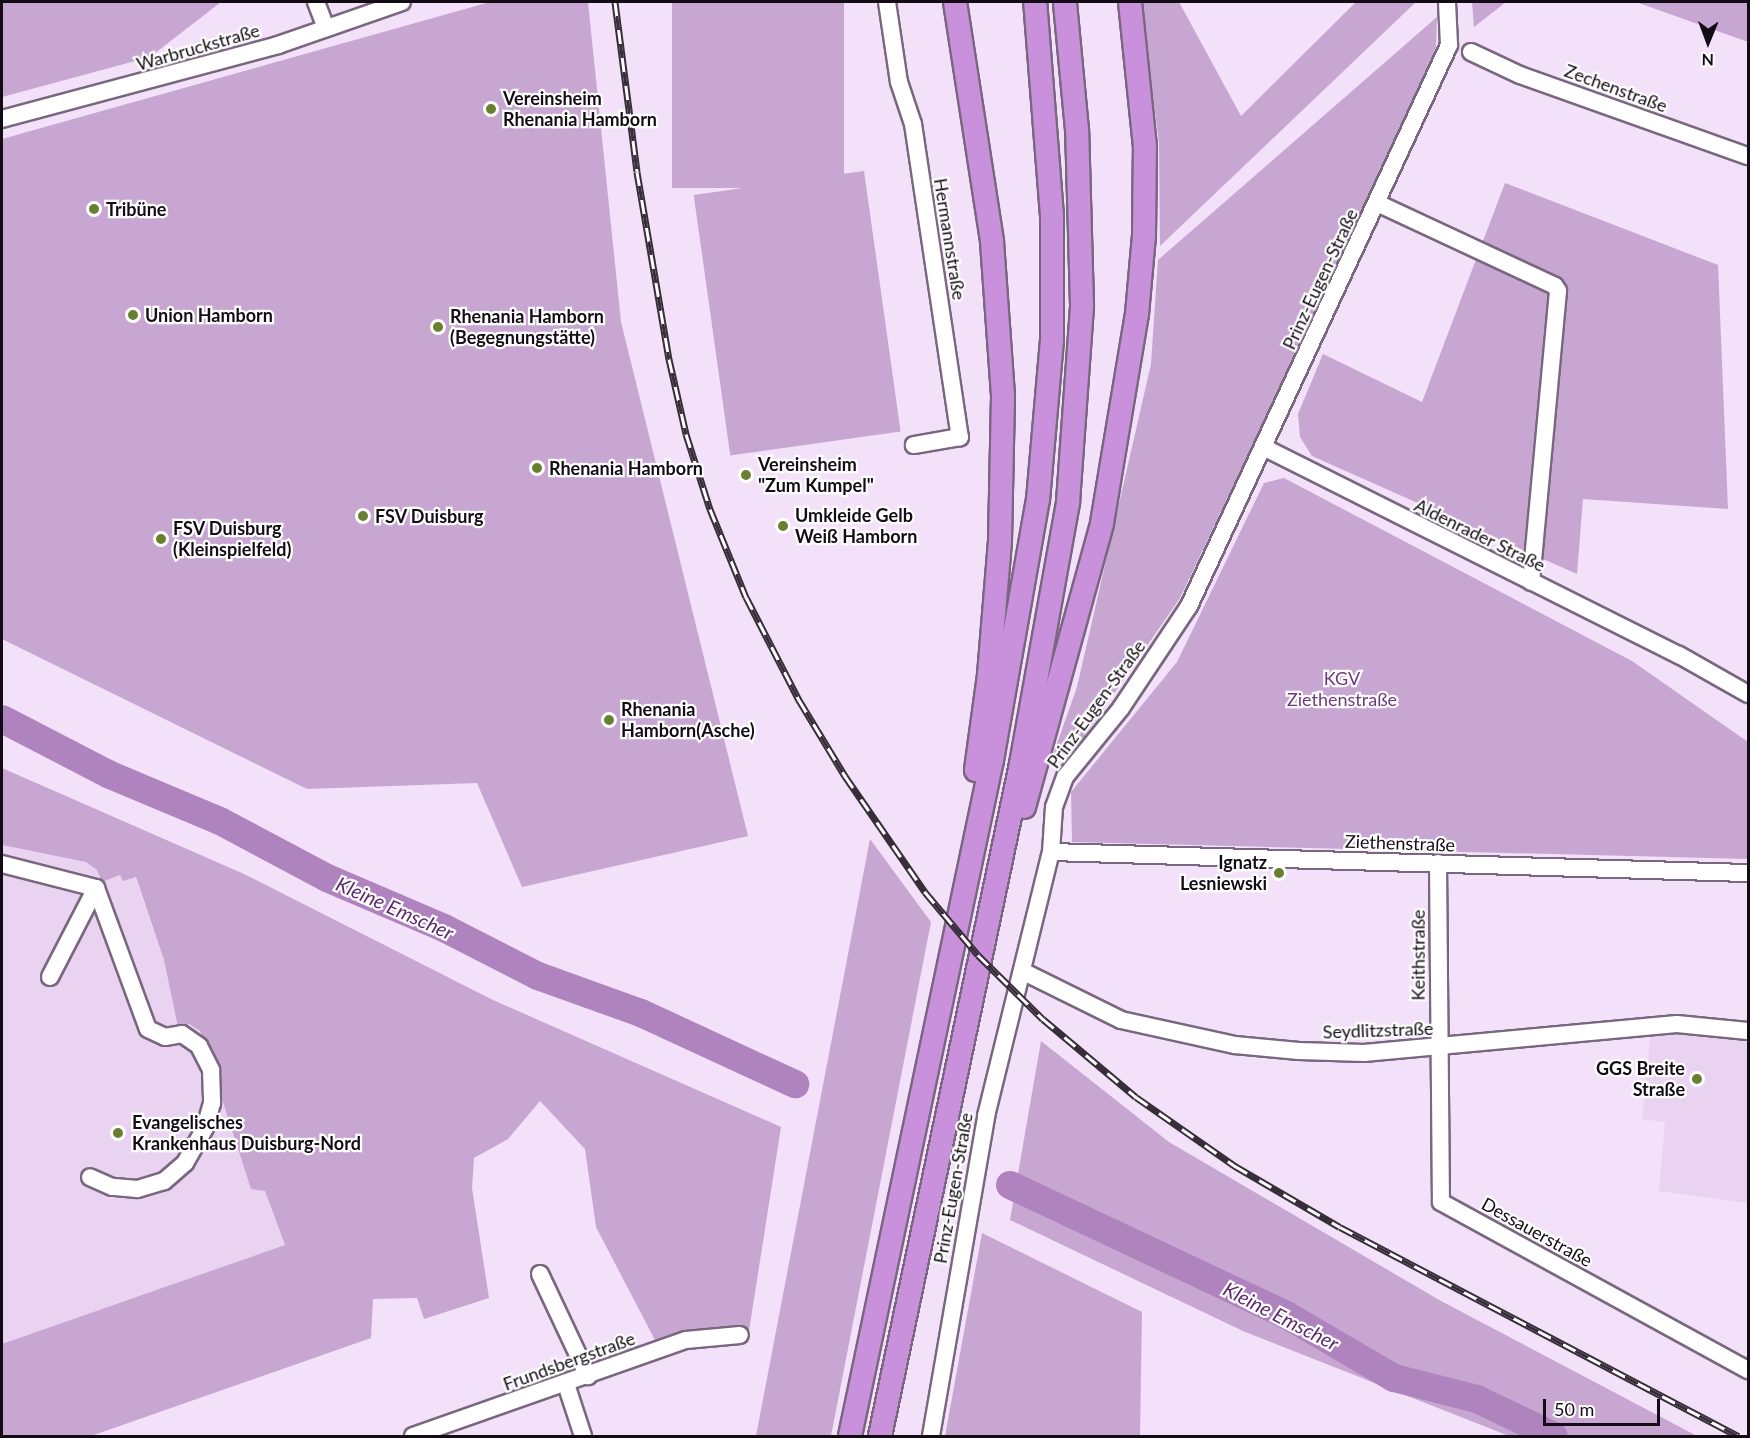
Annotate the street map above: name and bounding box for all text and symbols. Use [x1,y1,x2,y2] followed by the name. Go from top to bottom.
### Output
[1678,12,1738,72] north arrow
[134,19,262,75] street label: Warbruckstraße
[1701,51,1714,70] text: N
[1562,59,1670,117] street label: Zechenstraße
[503,88,657,130] place label: Vereinsheim Rhenania Hamborn
[484,102,498,116] marker: Vereinsheim Rhenania Hamborn
[930,177,970,301] street label: Hermannstraße
[106,198,166,220] place label: Tribüne
[87,202,101,216] marker: Tribüne
[1278,205,1362,353] street label: Prinz-Eugen-Straße
[145,304,273,326] place label: Union Hamborn
[450,306,604,348] place label: Rhenania Hamborn (Begegnungstätte)
[126,308,140,322] marker: Union Hamborn
[431,320,445,334] marker: Rhenania Hamborn (Begegnungstätte)
[758,454,874,496] place label: Vereinsheim "Zum Kumpel"
[549,457,703,479] place label: Rhenania Hamborn
[530,461,544,475] marker: Rhenania Hamborn
[739,468,753,482] marker: Vereinsheim "Zum Kumpel"
[1411,494,1549,576] street label: Aldenrader Straße
[375,505,484,527] place label: FSV Duisburg
[795,505,917,548] place label: Umkleide Gelb Weiß Hamborn
[356,509,370,523] marker: FSV Duisburg
[173,518,291,560] place label: FSV Duisburg (Kleinspielfeld)
[776,519,790,533] marker: Umkleide Gelb Weiß Hamborn
[154,532,168,546] marker: FSV Duisburg (Kleinspielfeld)
[1042,636,1150,772] street label: Prinz-Eugen-Straße
[1287,668,1397,710] park label: KGV Ziethenstraße
[621,699,755,742] place label: Rhenania Hamborn(Asche)
[602,713,616,727] marker: Rhenania Hamborn(Asche)
[1345,830,1455,856] street label: Ziethenstraße
[1180,852,1267,894] place label: Ignatz Lesniewski
[1272,866,1286,880] marker: Ignatz Lesniewski
[332,871,458,945] water label: Kleine Emscher
[1407,909,1429,1001] street label: Keithstraße
[1322,1017,1434,1043] street label: Seydlitzstraße
[1596,1058,1685,1100] place label: GGS Breite Straße
[1690,1072,1704,1086] marker: GGS Breite Straße
[929,1111,977,1265] street label: Prinz-Eugen-Straße
[132,1112,361,1154] place label: Evangelisches Krankenhaus Duisburg-Nord
[109,1124,127,1142] marker: Evangelisches Krankenhaus Duisburg-Nord
[1478,1193,1596,1271] street label: Dessauerstraße
[1219,1277,1343,1355] water label: Kleine Emscher
[500,1327,638,1395] street label: Frundsbergstraße
[1546,1387,1663,1425] scale bar
[1554,1398,1594,1420] text: 50 m

